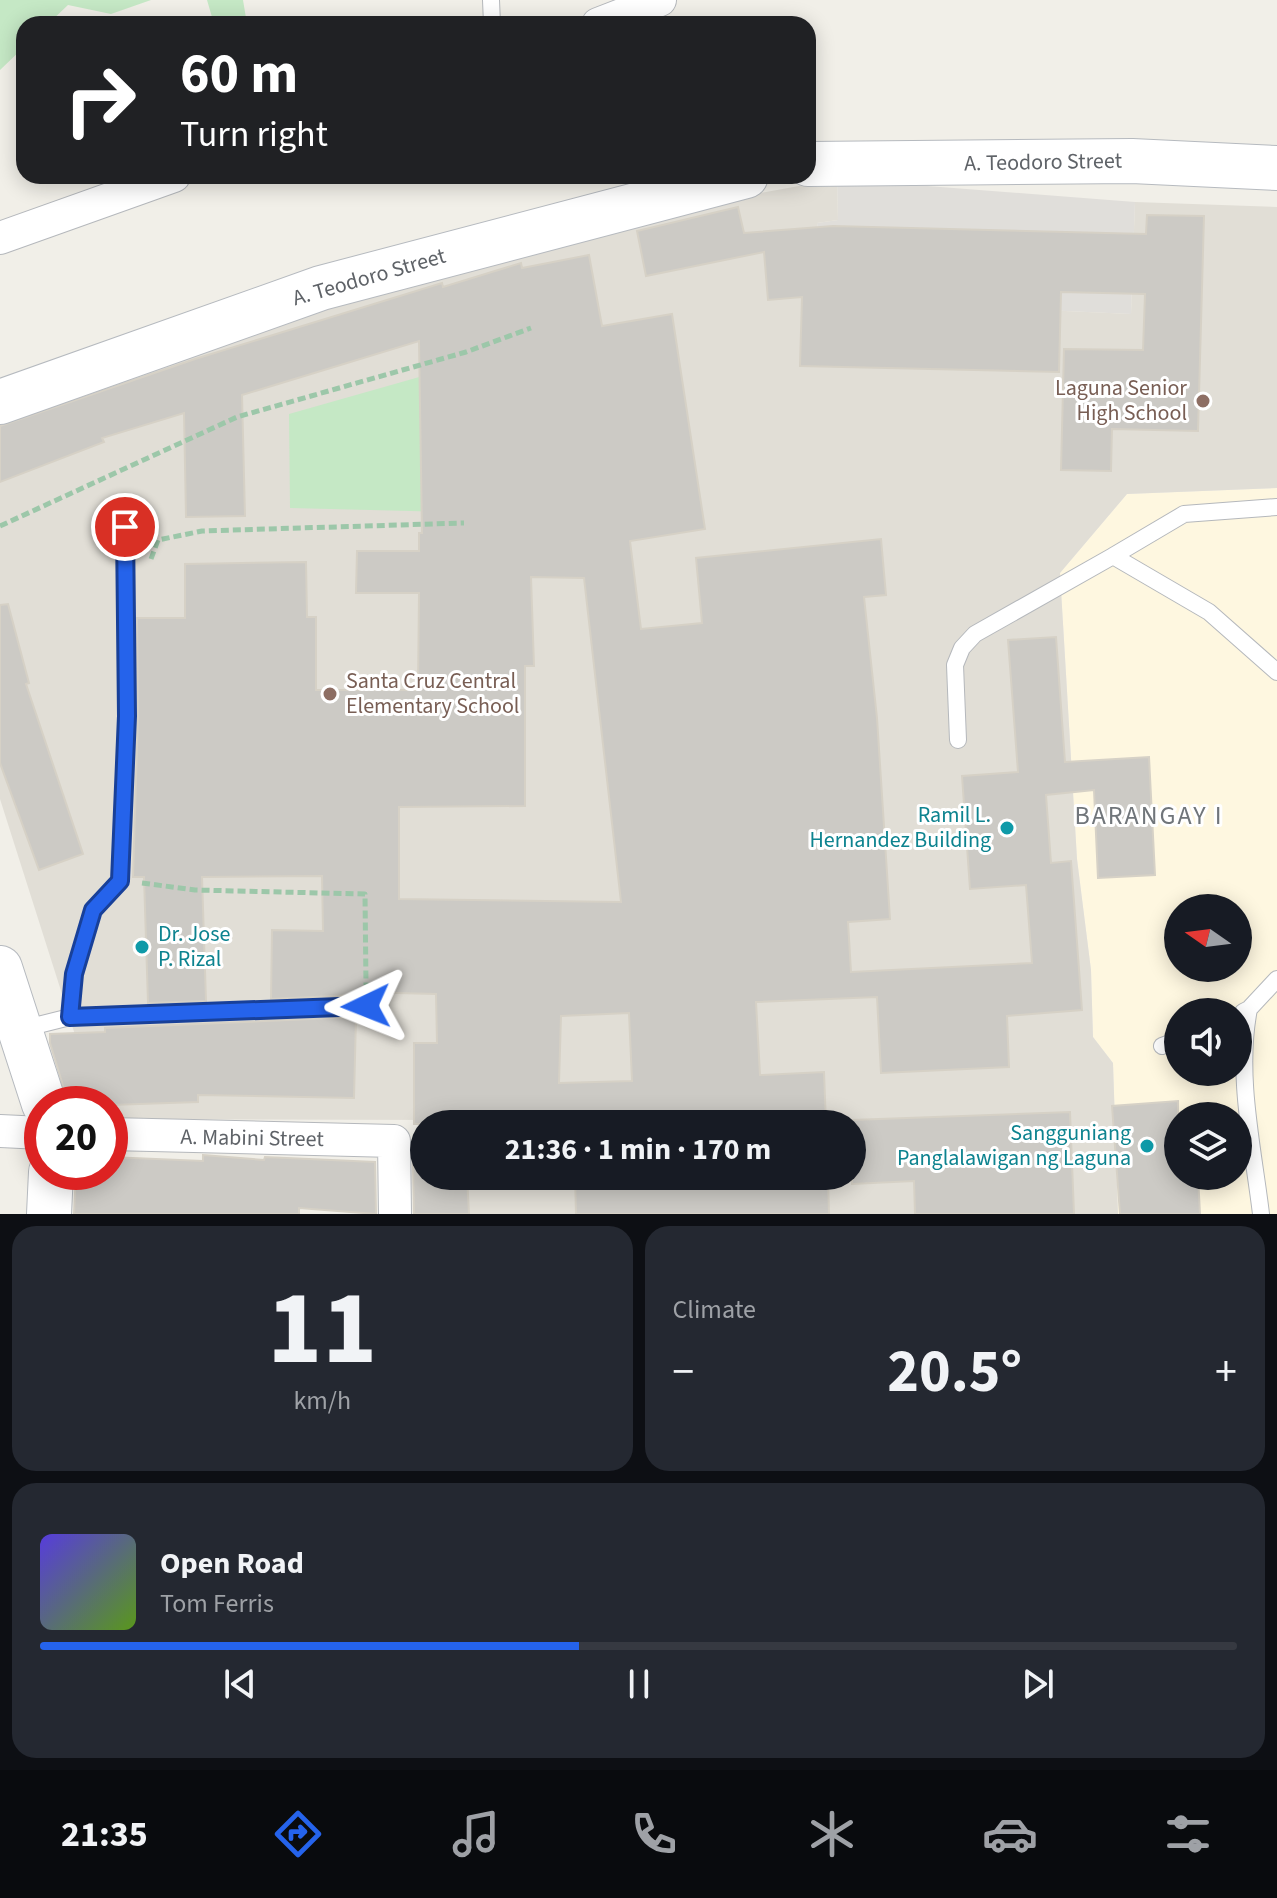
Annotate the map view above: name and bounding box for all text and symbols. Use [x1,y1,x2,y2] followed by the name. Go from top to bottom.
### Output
[180,35,298,114] text: 60 m
[48,48,152,152] icon: right
[180,109,328,160] text: Turn right
[964,145,1123,179] street label: A. Teodoro Street
[289,240,450,314] street label: A. Teodoro Street
[1055,372,1187,429] place label: Laguna Senior High School
[1194,392,1212,410] marker: Laguna Senior High School
[91,493,159,561] pin
[103,505,147,549] icon: arrive
[346,665,519,722] place label: Santa Cruz Central Elementary School
[321,685,339,703] marker: Santa Cruz Central Elementary School
[1074,797,1224,834] district label: BARANGAY I
[809,799,991,856] place label: Ramil L. Hernandez Building
[998,819,1016,837] marker: Ramil L. Hernandez Building
[1164,894,1252,982] north arrow
[1164,894,1252,1190] map controls
[158,918,230,975] place label: Dr. Jose P. Rizal
[133,938,151,956] marker: Dr. Jose P. Rizal
[324,964,408,1048] position arrow
[1164,998,1252,1086] button: sound
[24,1086,128,1190] speed limit sign: 20
[1164,1102,1252,1190] button: layers
[897,1117,1131,1174] place label: Sangguniang Panglalawigan ng Laguna
[180,1121,325,1155] street label: A. Mabini Street
[505,1128,771,1171] text: 21:36 · 1 min · 170 m
[1138,1137,1156,1155] marker: Sangguniang Panglalawigan ng Laguna
[267,1256,377,1404] text: 11
[673,1291,756,1328] text: Climate
[887,1330,1022,1415] text: 20.5°
[673,1341,694,1404] text: −
[1215,1341,1237,1404] text: +
[293,1382,351,1419] text: km/h
[160,1542,304,1585] text: Open Road
[160,1585,274,1622] text: Tom Ferris
[218,1662,262,1706] icon: previous
[617,1662,661,1706] icon: pause
[1016,1662,1060,1706] icon: next
[270,1806,326,1862] icon: directions
[448,1806,504,1862] icon: music
[626,1806,682,1862] icon: phone
[804,1806,860,1862] icon: climate
[982,1806,1038,1862] icon: car
[1160,1806,1216,1862] icon: filters
[61,1809,148,1860] text: 21:35

